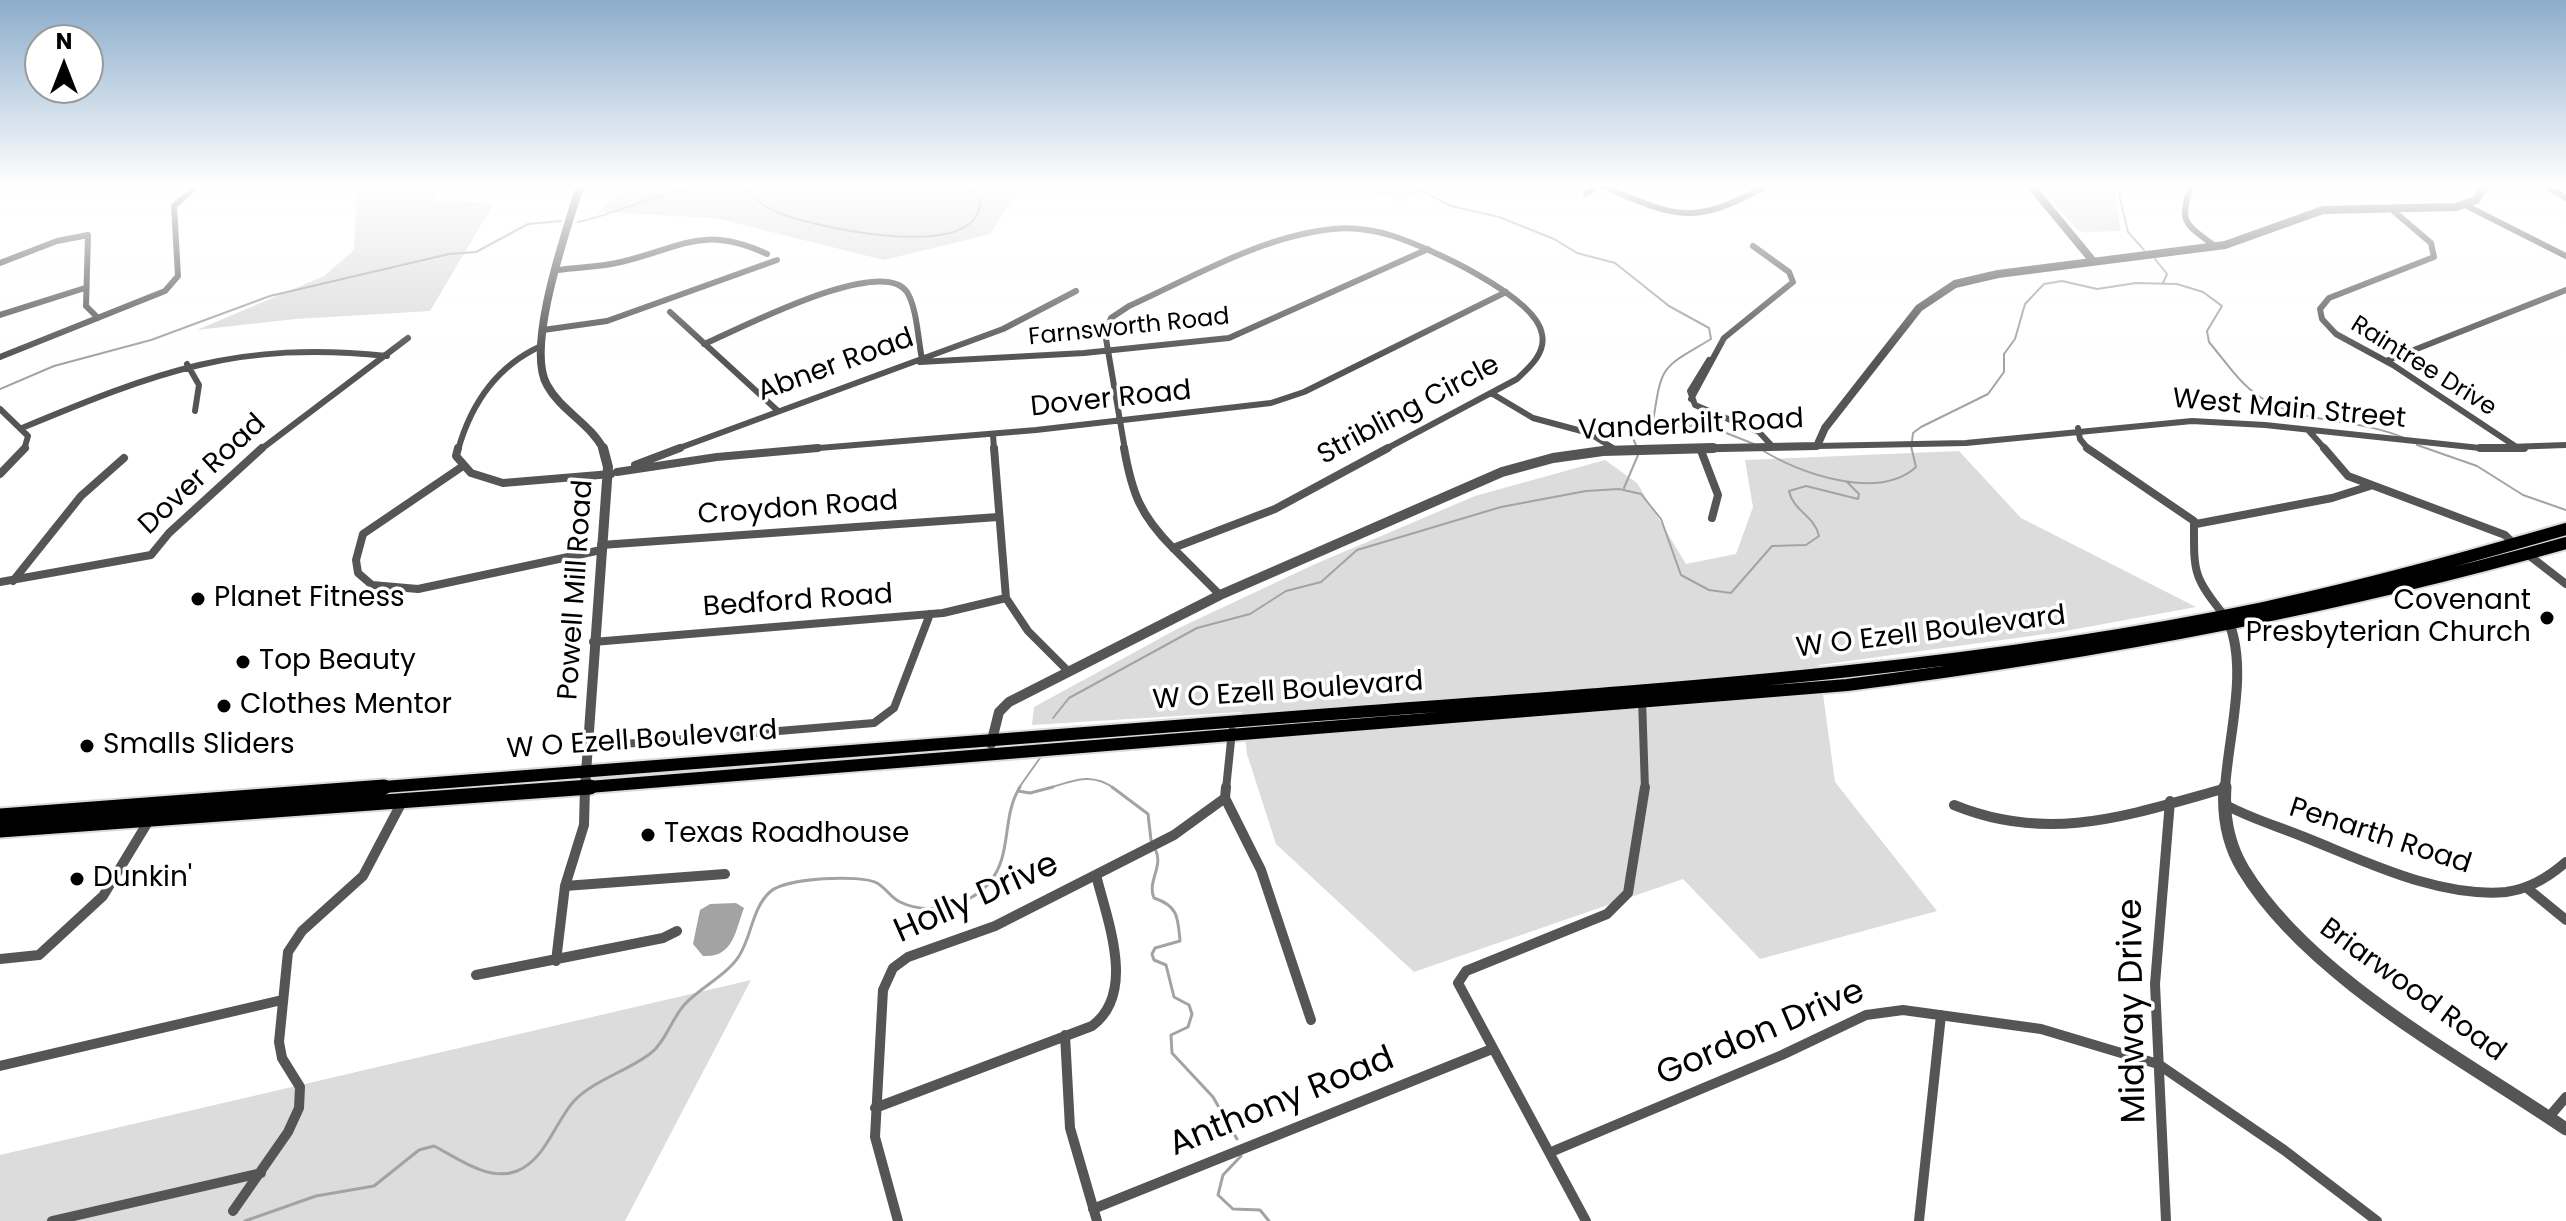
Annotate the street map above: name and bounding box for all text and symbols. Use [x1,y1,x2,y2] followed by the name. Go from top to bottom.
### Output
[24,24,104,104] north arrow
[56,26,72,57] text: N
[1027,303,1231,353] street label: Farnsworth Road
[2345,311,2501,423] street label: Raintree Drive
[753,322,919,410] street label: Abner Road
[1312,349,1506,473] street label: Stribling Circle
[1029,375,1193,425] street label: Dover Road
[2171,383,2407,437] street label: West Main Street
[1577,403,1805,449] street label: Vanderbilt Road
[132,408,274,542] street label: Dover Road
[553,479,601,701] street label: Powell Mill Road
[697,485,899,533] street label: Croydon Road
[702,579,894,625] street label: Bedford Road
[214,582,405,616] place label: Planet Fitness
[2246,585,2531,651] place label: Covenant Presbyterian Church
[189,590,207,608] marker: Planet Fitness
[1794,600,2068,666] street label: W O Ezell Boulevard
[2538,609,2556,627] marker: Covenant Presbyterian Church
[259,645,416,679] place label: Top Beauty
[234,653,252,671] marker: Top Beauty
[1152,666,1424,718] street label: W O Ezell Boulevard
[240,689,452,723] place label: Clothes Mentor
[215,697,233,715] marker: Clothes Mentor
[506,715,778,767] street label: W O Ezell Boulevard
[103,729,295,763] place label: Smalls Sliders
[78,737,96,755] marker: Smalls Sliders
[2285,792,2475,882] street label: Penarth Road
[664,818,909,852] place label: Texas Roadhouse
[639,826,657,844] marker: Texas Roadhouse
[889,845,1065,953] street label: Holly Drive
[93,862,192,896] place label: Dunkin'
[68,870,86,888] marker: Dunkin'
[2112,898,2156,1124] street label: Midway Drive
[2312,912,2512,1070] street label: Briarwood Road
[1651,972,1871,1096] street label: Gordon Drive
[1164,1039,1400,1167] street label: Anthony Road

